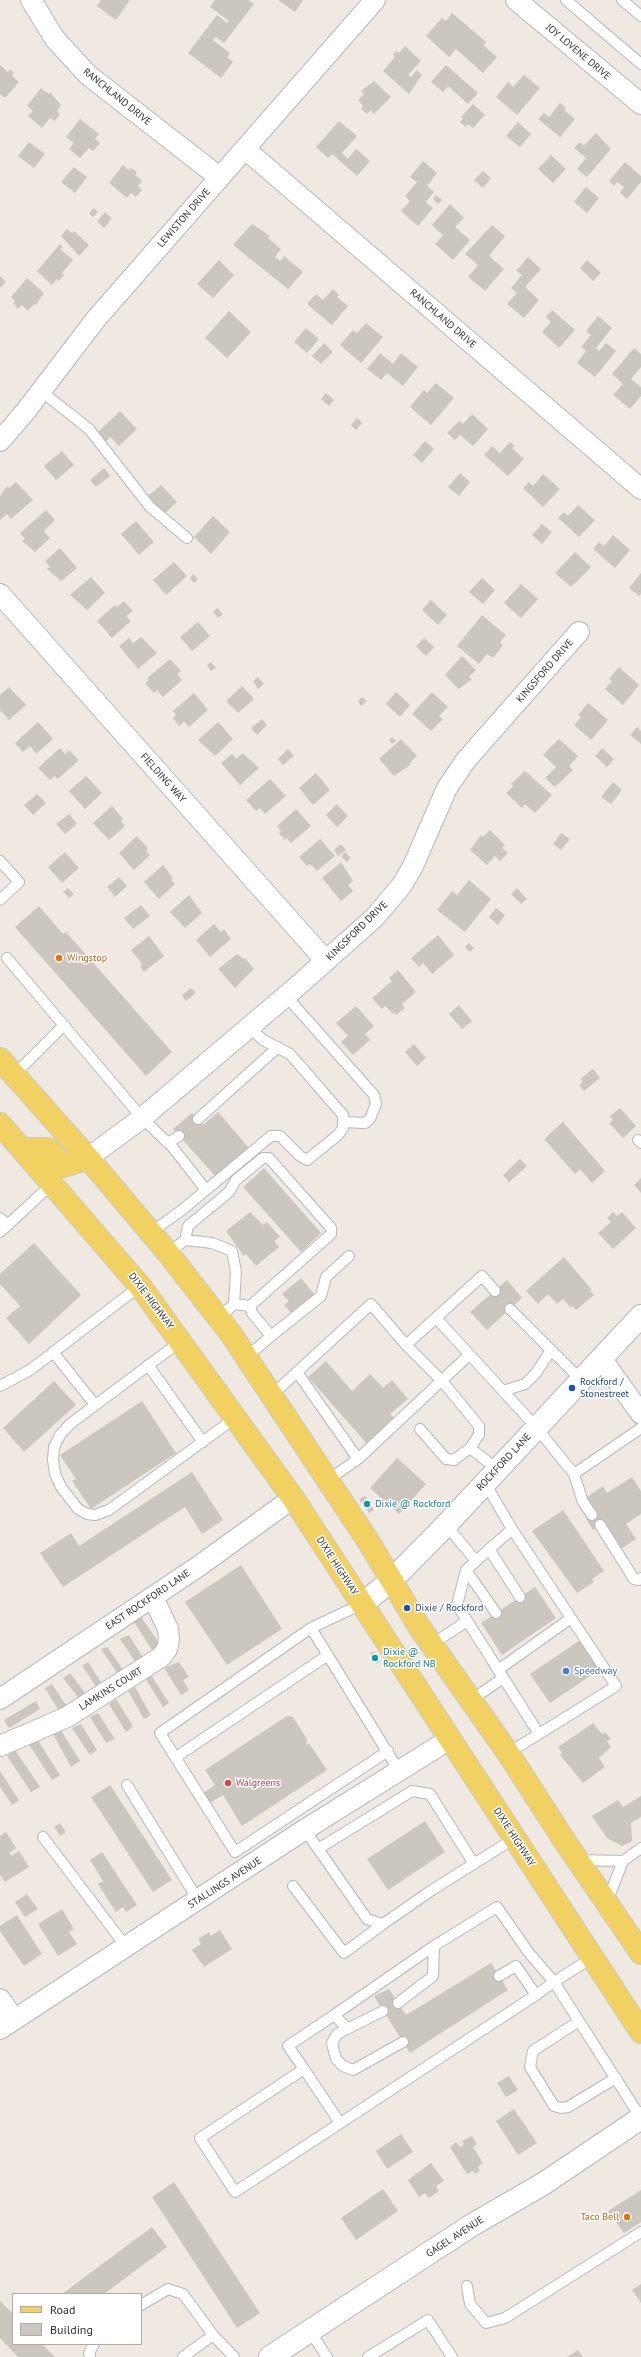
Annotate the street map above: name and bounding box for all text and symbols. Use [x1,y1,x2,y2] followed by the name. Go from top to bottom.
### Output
[543,21,613,83] street label: JOY LOVENE DRIVE
[81,66,153,128] street label: RANCHLAND DRIVE
[155,186,213,250] street label: LEWISTON DRIVE
[407,287,479,351] street label: RANCHLAND DRIVE
[514,637,576,705] street label: KINGSFORD DRIVE
[138,751,188,805] street label: FIELDING WAY
[324,899,390,963] street label: KINGSFORD DRIVE
[67,952,107,964] place label: Wingstop
[54,953,64,963] marker: Wingstop
[126,1270,176,1332] street label: DIXIE HIGHWAY
[580,1376,629,1400] place label: Rockford / Stonestreet
[567,1383,577,1393] marker: Rockford / Stonestreet
[474,1431,534,1493] street label: ROCKFORD LANE
[375,1498,450,1510] place label: Dixie @ Rockford
[362,1499,372,1509] marker: Dixie @ Rockford
[314,1534,360,1598] street label: DIXIE HIGHWAY
[104,1567,192,1633] street label: EAST ROCKFORD LANE
[415,1602,483,1614] place label: Dixie / Rockford
[402,1603,412,1613] marker: Dixie / Rockford
[383,1646,436,1670] place label: Dixie @ Rockford NB
[370,1653,380,1663] marker: Dixie @ Rockford NB
[77,1665,145,1713] street label: LAMKINS COURT
[574,1665,617,1677] place label: Speedway
[561,1666,571,1676] marker: Speedway
[236,1777,280,1789] place label: Walgreens
[223,1778,233,1788] marker: Walgreens
[491,1805,537,1869] street label: DIXIE HIGHWAY
[186,1855,264,1911] street label: STALLINGS AVENUE
[580,2211,619,2223] place label: Taco Bell
[622,2212,632,2222] marker: Taco Bell
[424,2214,486,2260] street label: GAGEL AVENUE
[12,2293,142,2345] legend
[50,2302,75,2317] text: Road
[50,2322,93,2337] text: Building

